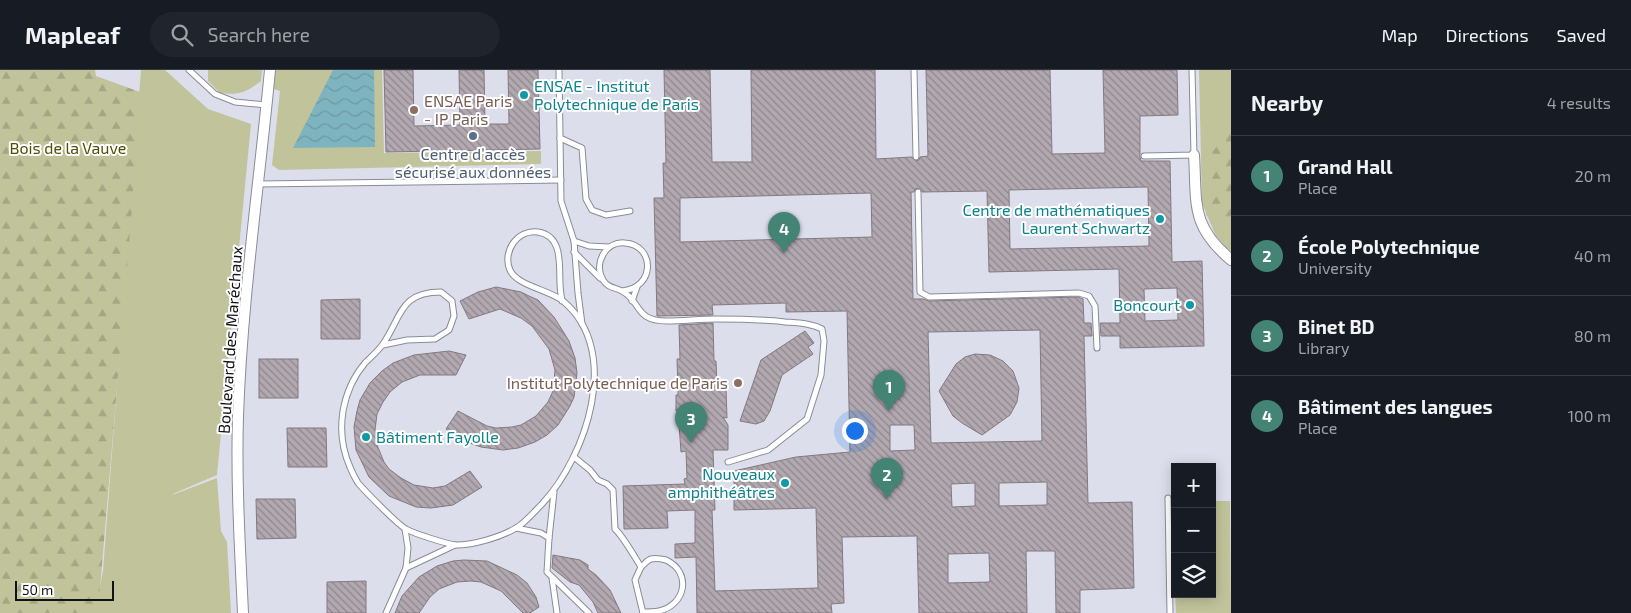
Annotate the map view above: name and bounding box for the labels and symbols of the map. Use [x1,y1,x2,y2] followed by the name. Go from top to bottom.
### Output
[534,76,699,113] place label: ENSAE - Institut Polytechnique de Paris
[518,89,530,101] marker: ENSAE - Institut Polytechnique de Paris
[424,91,512,128] place label: ENSAE Paris - IP Paris
[408,104,420,116] marker: ENSAE Paris - IP Paris
[467,130,479,142] marker: Centre d’accès sécurisé aux données
[10,138,126,157] park label: Bois de la Vauve
[395,144,551,181] place label: Centre d’accès sécurisé aux données
[963,200,1150,237] place label: Centre de mathématiques Laurent Schwartz
[768,212,800,253] pin: 4
[1154,213,1166,225] marker: Centre de mathématiques Laurent Schwartz
[213,245,246,434] street label: Boulevard des Maréchaux
[1113,295,1180,314] place label: Boncourt
[1184,299,1196,311] marker: Boncourt
[873,370,905,411] pin: 1
[507,373,728,392] place label: Institut Polytechnique de Paris
[732,377,744,389] marker: Institut Polytechnique de Paris
[675,402,707,443] pin: 3
[842,418,868,444] your location
[376,427,499,446] place label: Bâtiment Fayolle
[360,431,372,443] marker: Bâtiment Fayolle
[871,458,903,499] pin: 2
[668,464,776,501] place label: Nouveaux amphithéâtres
[779,477,791,489] marker: Nouveaux amphithéâtres
[15,578,114,601] scale bar

